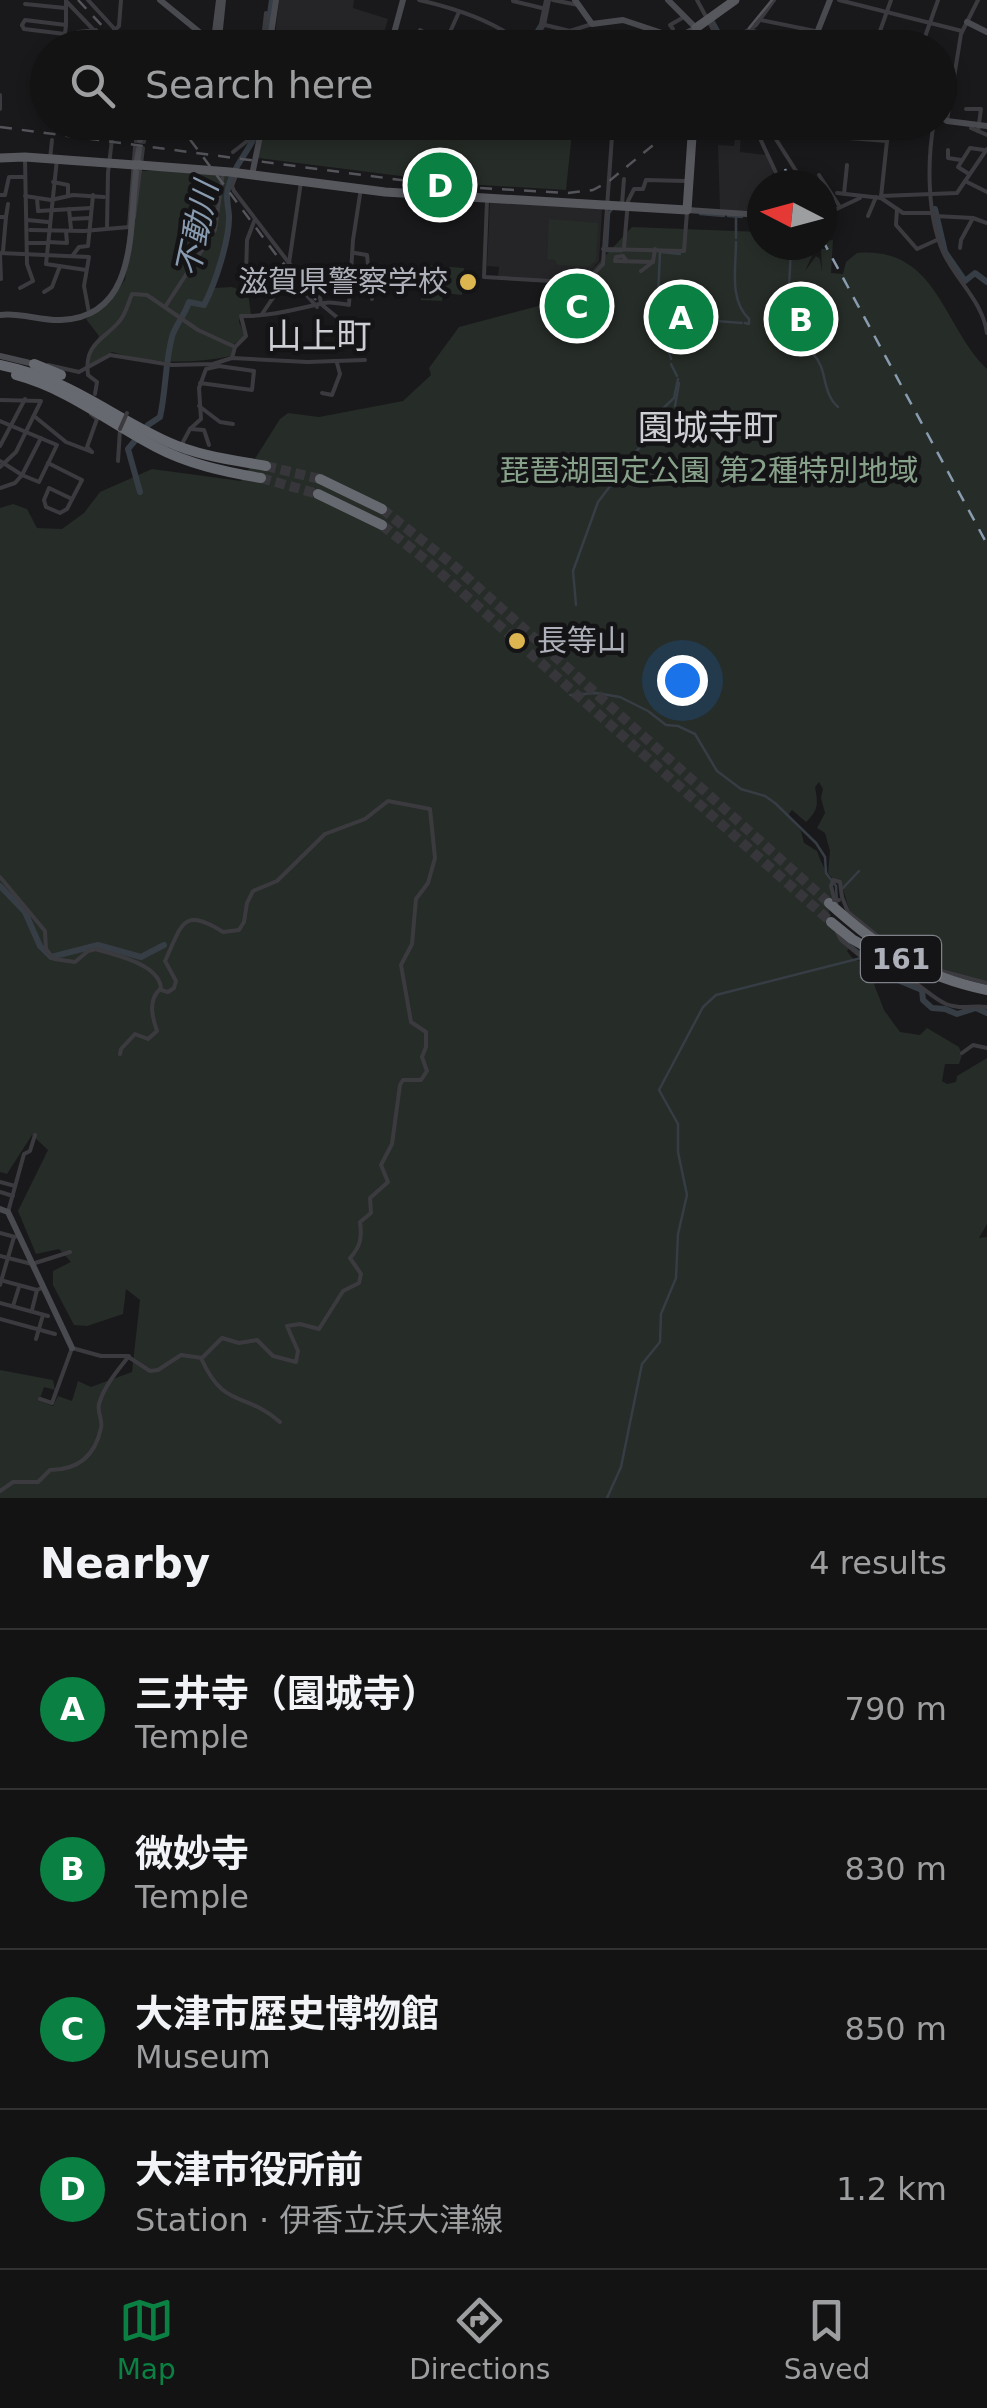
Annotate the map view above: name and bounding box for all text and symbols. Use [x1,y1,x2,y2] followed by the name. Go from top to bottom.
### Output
[30,30,957,140] search box
[65,58,120,113] icon: search
[145,63,373,107] text: Search here
[408,148,472,222] pin: D
[747,170,837,260] north arrow
[168,175,226,280] water label: 不動川
[238,264,448,299] place label: 滋賀県警察学校
[544,268,610,344] pin: C
[457,271,479,293] marker: 滋賀県警察学校
[648,280,714,354] pin: A
[768,282,834,356] pin: B
[266,316,372,356] district label: 山上町
[638,408,778,448] district label: 園城寺町
[500,453,918,488] park label: 琵琶湖国定公園 第2種特別地域
[537,623,627,658] place label: 長等山
[506,630,528,652] marker: 長等山
[657,655,708,706] your location
[861,936,941,982] road number: 161
[40,1539,210,1588] text: Nearby
[809,1544,947,1582] text: 4 results
[135,1672,439,1716] text: 三井寺（園城寺）
[60,1690,85,1728] text: A
[845,1690,947,1728] text: 790 m
[135,1718,249,1756] text: Temple
[135,1832,249,1876] text: 微妙寺
[60,1850,85,1888] text: B
[845,1850,947,1888] text: 830 m
[135,1878,249,1916] text: Temple
[135,1992,439,2036] text: 大津市歴史博物館
[61,2010,84,2048] text: C
[845,2010,947,2048] text: 850 m
[135,2038,271,2076] text: Museum
[135,2148,363,2192] text: 大津市役所前
[59,2170,86,2208] text: D
[836,2170,947,2208] text: 1.2 km
[135,2201,503,2239] text: Station · 伊香立浜大津線
[117,2293,176,2386] tab: Map
[409,2293,550,2386] tab: Directions
[784,2293,870,2386] tab: Saved

